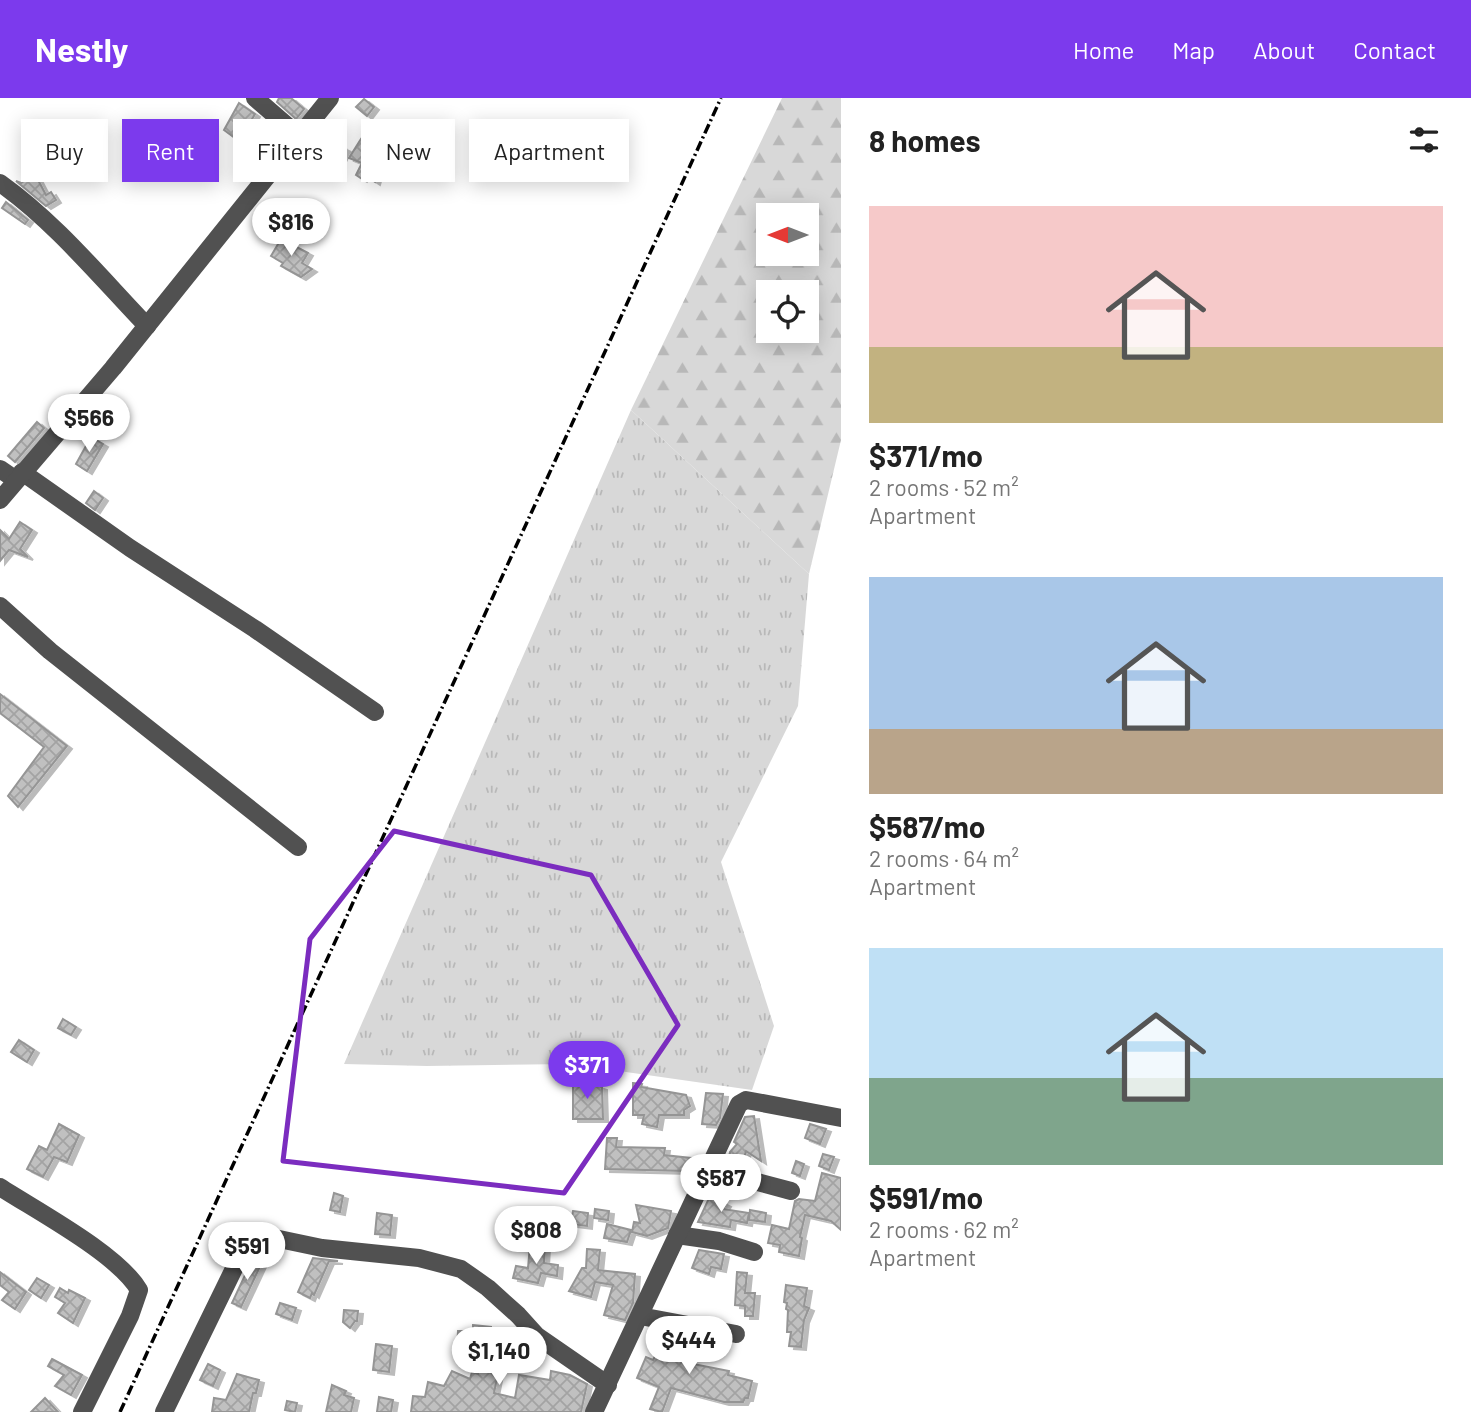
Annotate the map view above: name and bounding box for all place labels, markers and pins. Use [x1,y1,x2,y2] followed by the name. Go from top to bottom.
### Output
[250,198,332,258] pin: $816
[48,394,130,454] pin: $566
[546,1042,628,1101] pin: $371
[680,1154,762,1214] pin: $587
[495,1206,577,1266] pin: $808
[206,1222,288,1282] pin: $591
[648,1316,730,1376] pin: $444
[442,1328,556,1387] pin: $1,140

